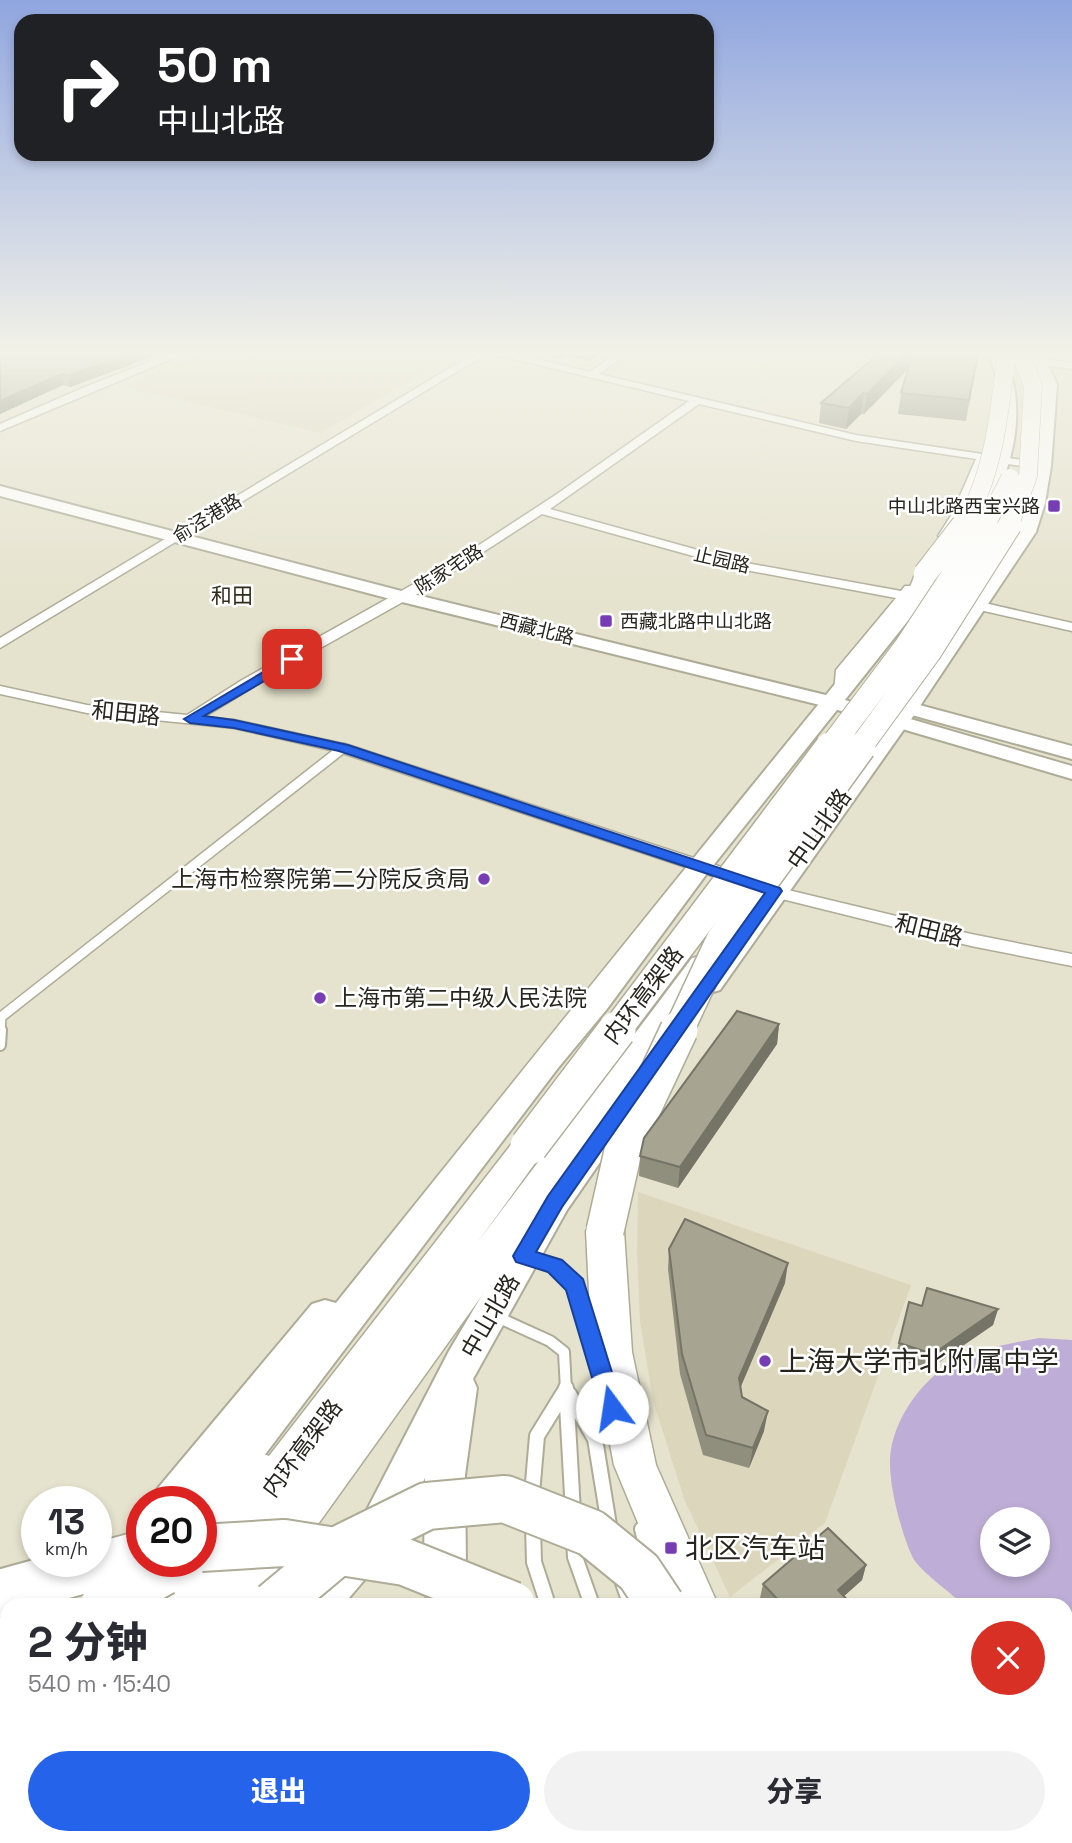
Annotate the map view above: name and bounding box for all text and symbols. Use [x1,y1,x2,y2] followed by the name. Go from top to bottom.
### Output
[157,34,272,96] text: 50 m
[42,42,133,133] icon: right
[157,101,285,141] text: 中山北路
[168,488,246,548] street label: 俞泾港路
[888,494,1040,519] place label: 中山北路西宝兴路
[1046,498,1062,514] marker: 中山北路西宝兴路
[410,538,488,600] street label: 陈家宅路
[691,541,753,579] street label: 止园路
[211,582,253,609] district label: 和田
[497,608,577,650] street label: 西藏北路
[620,609,772,634] place label: 西藏北路中山北路
[598,613,614,629] marker: 西藏北路中山北路
[262,629,322,689] pin
[273,640,311,678] icon: arrive
[90,694,162,732] street label: 和田路
[780,783,858,875] street label: 中山北路
[171,864,470,894] place label: 上海市检察院第二分院反贪局
[476,871,492,887] marker: 上海市检察院第二分院反贪局
[892,907,966,953] street label: 和田路
[596,940,690,1050] street label: 内环高架路
[334,983,587,1013] place label: 上海市第二中级人民法院
[312,990,328,1006] marker: 上海市第二中级人民法院
[454,1269,526,1363] street label: 中山北路
[779,1343,1059,1379] place label: 上海大学市北附属中学
[757,1353,773,1369] marker: 上海大学市北附属中学
[575,1371,649,1445] position arrow
[255,1393,349,1503] street label: 内环高架路
[126,1486,217,1577] speed limit sign: 20
[48,1500,85,1544] text: 13
[980,1507,1050,1577] map controls
[980,1507,1050,1577] button: layers
[685,1530,825,1566] place label: 北区汽车站
[45,1537,88,1560] text: km/h
[663,1540,679,1556] marker: 北区汽车站
[28,1616,148,1669] text: 2 分钟
[971,1621,1045,1695] button: close
[28,1669,171,1699] text: 540 m · 15:40
[28,1751,530,1831] button: 退出
[544,1751,1045,1831] button: 分享

